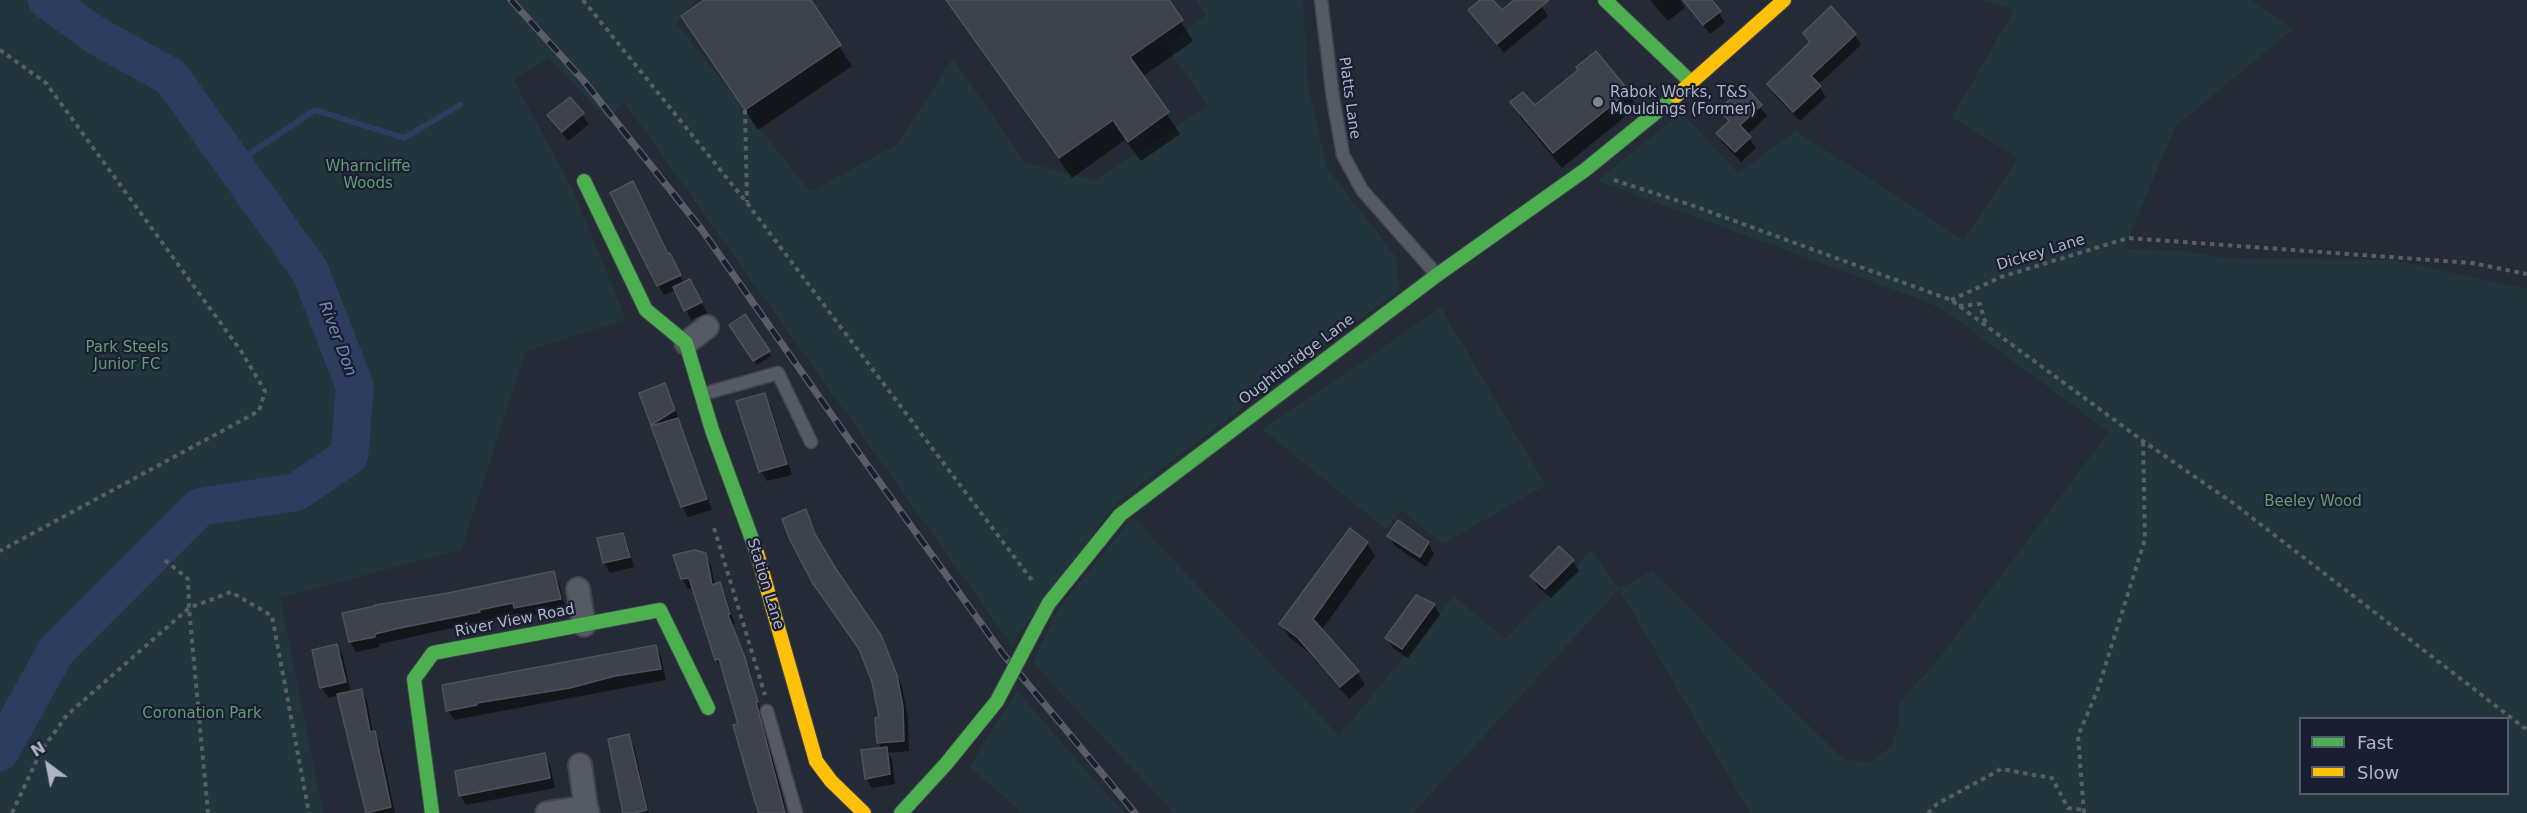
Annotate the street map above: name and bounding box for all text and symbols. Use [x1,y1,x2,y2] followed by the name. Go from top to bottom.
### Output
[1334,56,1364,140] street label: Platts Lane
[1610,84,1756,119] place label: Rabok Works, T&S Mouldings (Former)
[1591,95,1605,109] marker: Rabok Works, T&S Mouldings (Former)
[325,158,411,193] park label: Wharncliffe Woods
[1995,231,2087,275] street label: Dickey Lane
[314,299,360,379] water label: River Don
[1236,311,1358,409] street label: Oughtibridge Lane
[85,339,169,374] park label: Park Steels Junior FC
[2264,493,2362,511] park label: Beeley Wood
[743,536,787,632] street label: Station Lane
[454,601,576,641] street label: River View Road
[142,705,262,723] park label: Coronation Park
[2299,717,2509,795] legend
[2357,732,2393,753] text: Fast
[18,735,78,795] north arrow
[27,738,49,761] text: N
[2357,762,2399,783] text: Slow

